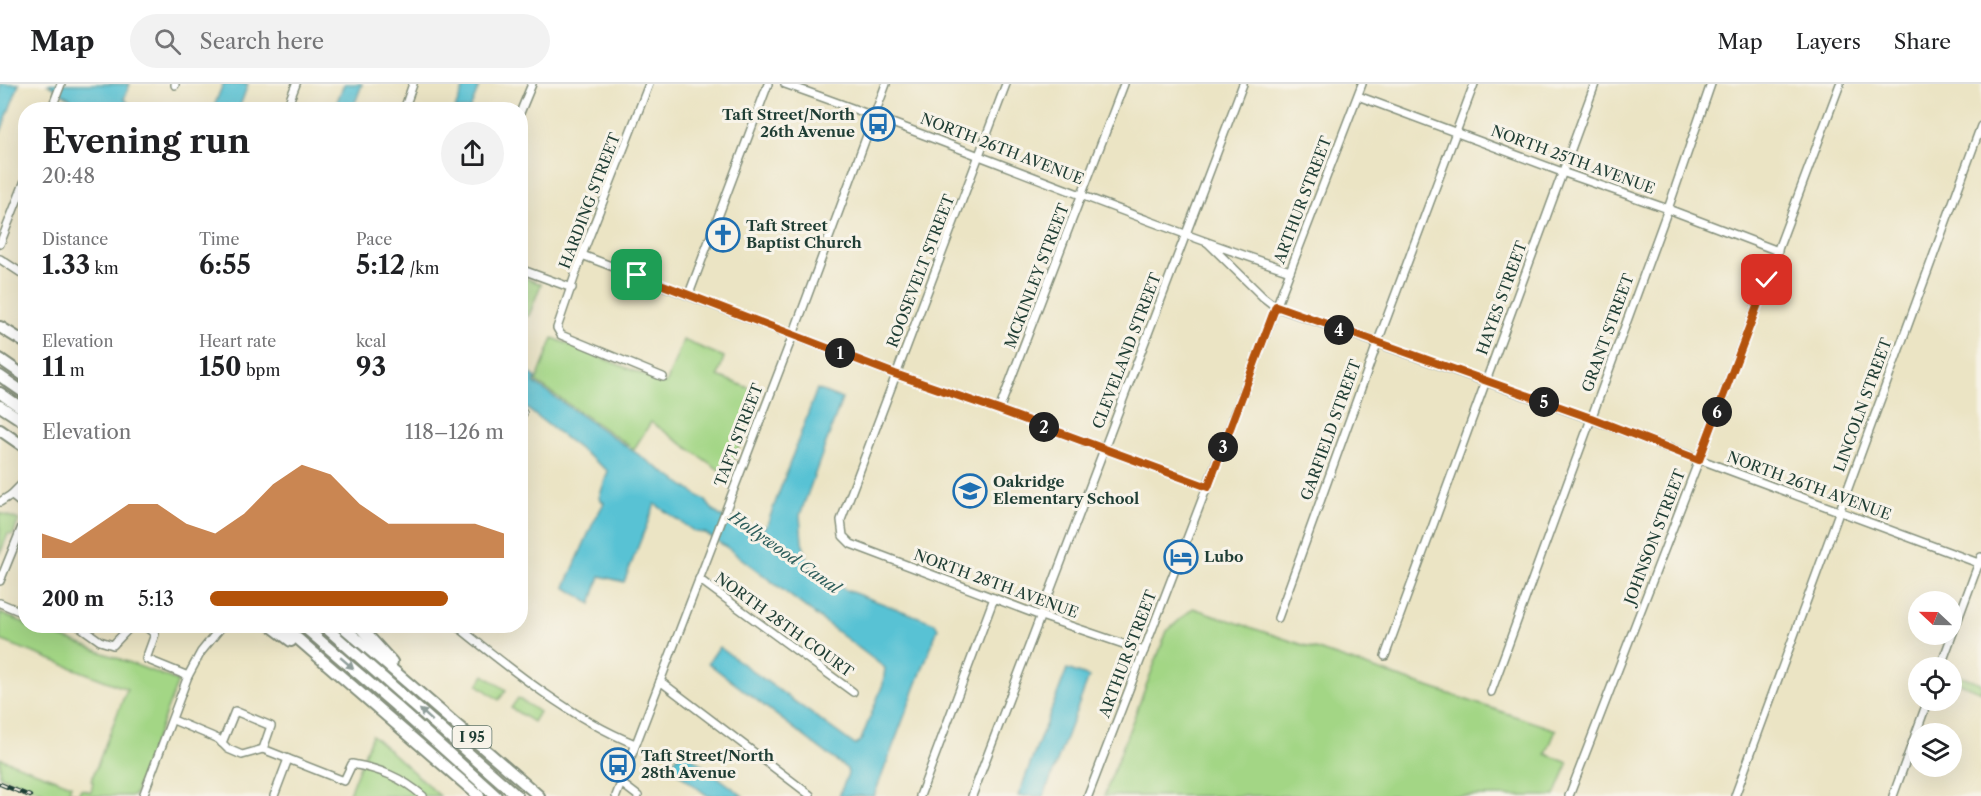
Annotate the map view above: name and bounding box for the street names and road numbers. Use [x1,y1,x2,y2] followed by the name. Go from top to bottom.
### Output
[918,109,1086,188] street label: NORTH 26TH AVENUE
[1489,121,1658,198] street label: NORTH 25TH AVENUE
[555,129,624,271] street label: HARDING STREET
[1269,133,1336,267] street label: ARTHUR STREET
[883,191,959,350] street label: ROOSEVELT STREET
[1000,200,1073,351] street label: MCKINLEY STREET
[1472,238,1531,357] street label: HAYES STREET
[1088,269,1165,431] street label: CLEVELAND STREET
[1577,270,1638,395] street label: GRANT STREET
[1830,335,1896,474] street label: LINCOLN STREET
[1296,356,1365,503] street label: GARFIELD STREET
[710,380,767,489] street label: TAFT STREET
[1725,447,1894,524] street label: NORTH 26TH AVENUE
[1619,466,1689,609] street label: JOHNSON STREET
[911,545,1081,622] street label: NORTH 28TH AVENUE
[711,568,858,682] street label: NORTH 28TH COURT
[1094,587,1161,721] street label: ARTHUR STREET
[452,726,492,748] road number: I 95

